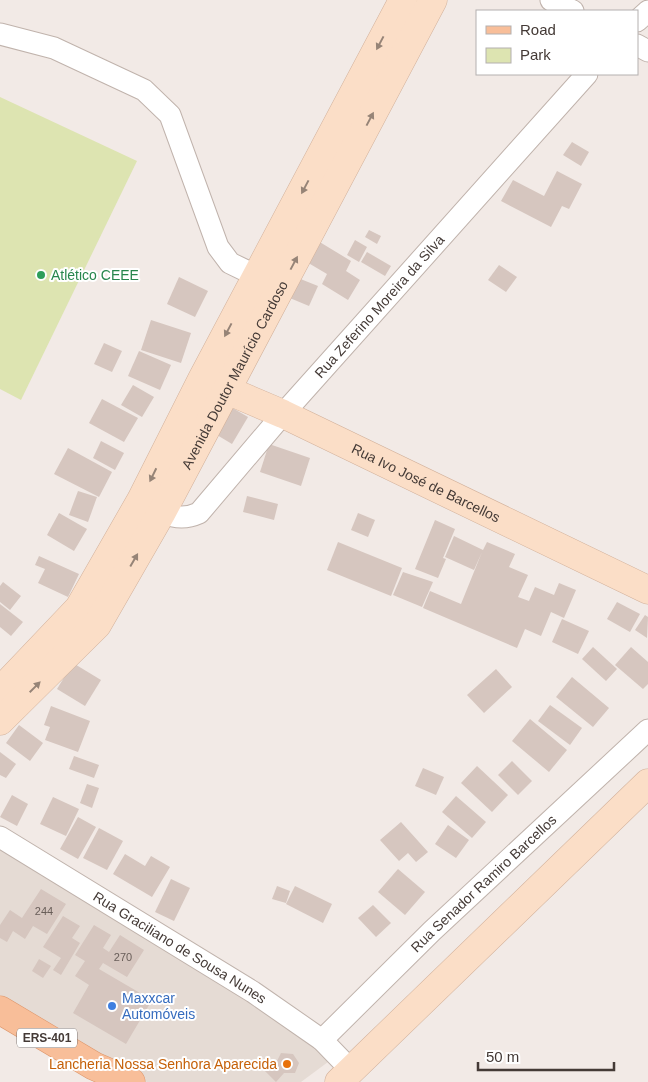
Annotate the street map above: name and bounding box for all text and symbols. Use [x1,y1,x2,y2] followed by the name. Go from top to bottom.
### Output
[476,10,638,75] legend
[520,21,556,38] text: Road
[376,36,384,50] one-way arrow
[520,46,551,63] text: Park
[366,112,374,126] one-way arrow
[300,180,309,194] one-way arrow
[311,231,448,381] street label: Rua Zeferino Moreira da Silva
[290,255,298,270] one-way arrow
[51,267,139,283] place label: Atlético CEEE
[35,269,47,281] marker: Atlético CEEE
[178,278,291,472] street label: Avenida Doutor Maurício Cardoso
[224,323,232,338] one-way arrow
[349,440,503,525] street label: Rua Ivo José de Barcellos
[149,467,157,482] one-way arrow
[130,553,139,567] one-way arrow
[28,681,40,693] one-way arrow
[408,812,560,955] street label: Rua Senador Ramiro Barcellos
[90,888,269,1007] street label: Rua Graciliano de Sousa Nunes
[35,905,53,917] house number: 244
[114,951,132,963] house number: 270
[122,990,195,1022] place label: Maxxcar Automóveis
[106,1000,118,1012] marker: Maxxcar Automóveis
[17,1028,77,1048] road number: ERS-401
[478,1040,614,1072] scale bar
[486,1048,519,1065] text: 50 m
[49,1056,277,1072] place label: Lancheria Nossa Senhora Aparecida
[281,1058,293,1070] marker: Lancheria Nossa Senhora Aparecida

